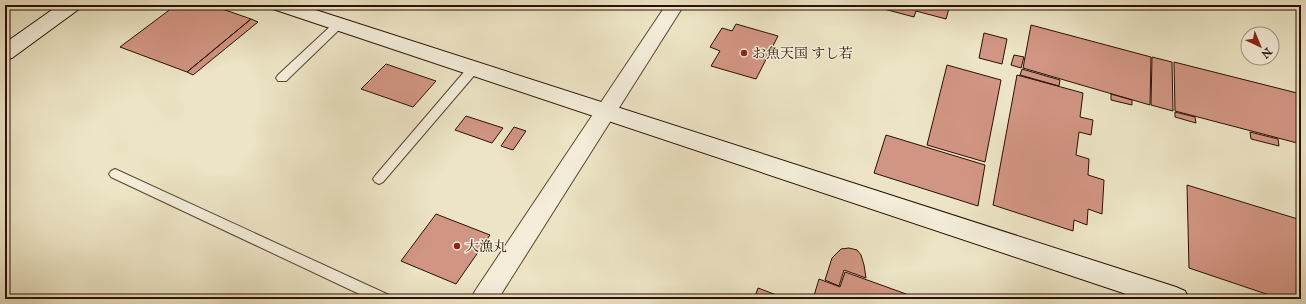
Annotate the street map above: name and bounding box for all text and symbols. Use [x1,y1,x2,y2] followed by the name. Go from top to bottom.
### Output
[1240,26,1280,66] north arrow
[1258,43,1275,61] text: N
[752,45,853,63] place label: お魚天国 すし若
[739,48,749,58] marker: お魚天国 すし若
[465,238,507,256] place label: 大漁丸
[452,241,462,251] marker: 大漁丸

